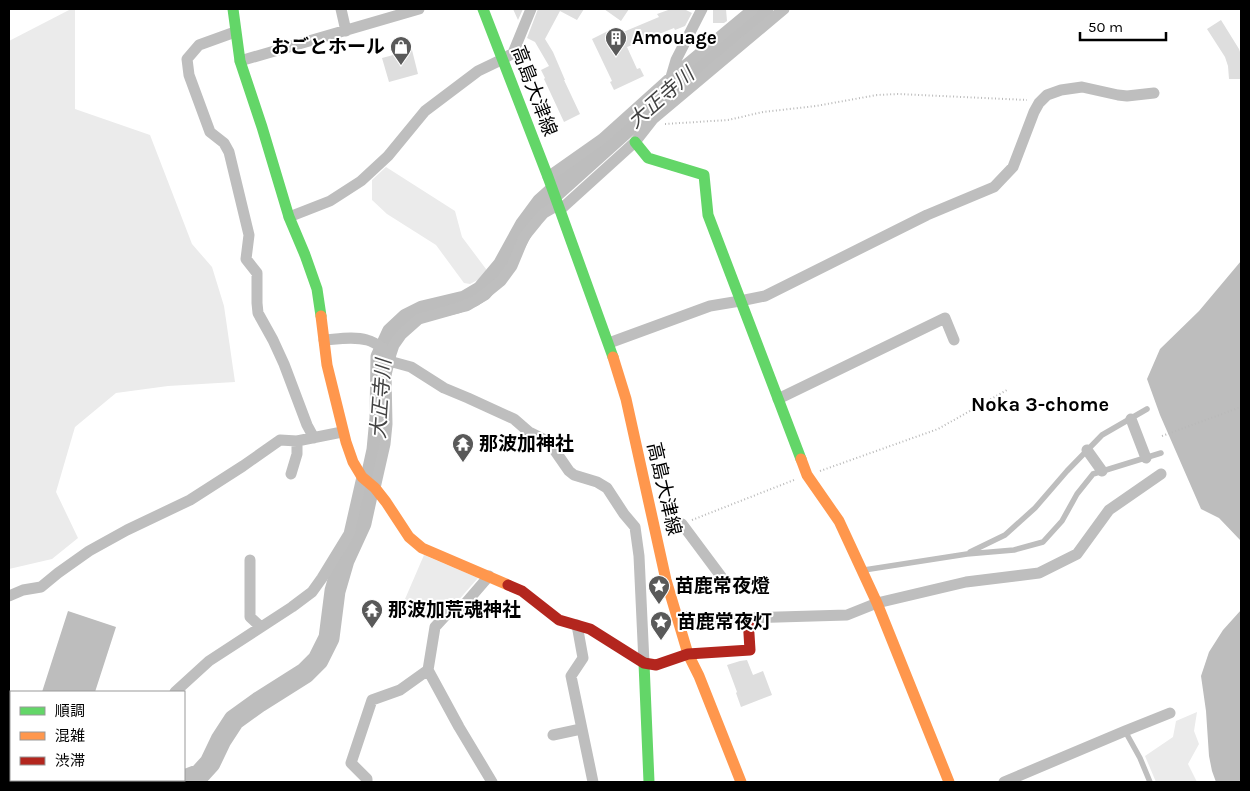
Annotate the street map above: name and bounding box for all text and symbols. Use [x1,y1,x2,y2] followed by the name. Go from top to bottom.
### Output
[1080,10,1166,42] scale bar
[1088,18,1123,36] text: 50 m
[604,26,628,57] building icon: Amouage
[632,27,717,49] place label: Amouage
[389,35,413,66] shop icon: おごとホール
[271,36,385,58] place label: おごとホール
[507,43,561,139] street label: 高島大津線
[623,62,700,133] water label: 大正寺川
[367,356,395,440] water label: 大正寺川
[971,393,1109,416] district label: Noka 3-chome
[451,432,475,463] temple icon: 那波加神社
[479,433,574,455] place label: 那波加神社
[643,440,685,538] street label: 高島大津線
[647,574,671,605] place icon: 苗鹿常夜燈
[675,575,770,597] place label: 苗鹿常夜燈
[360,598,384,629] temple icon: 那波加荒魂神社
[388,599,521,621] place label: 那波加荒魂神社
[649,610,673,641] place icon: 苗鹿常夜灯
[677,611,772,633] place label: 苗鹿常夜灯
[10,691,185,781] legend
[55,702,85,720] text: 順調
[55,727,85,745] text: 混雑
[55,752,85,770] text: 渋滞

